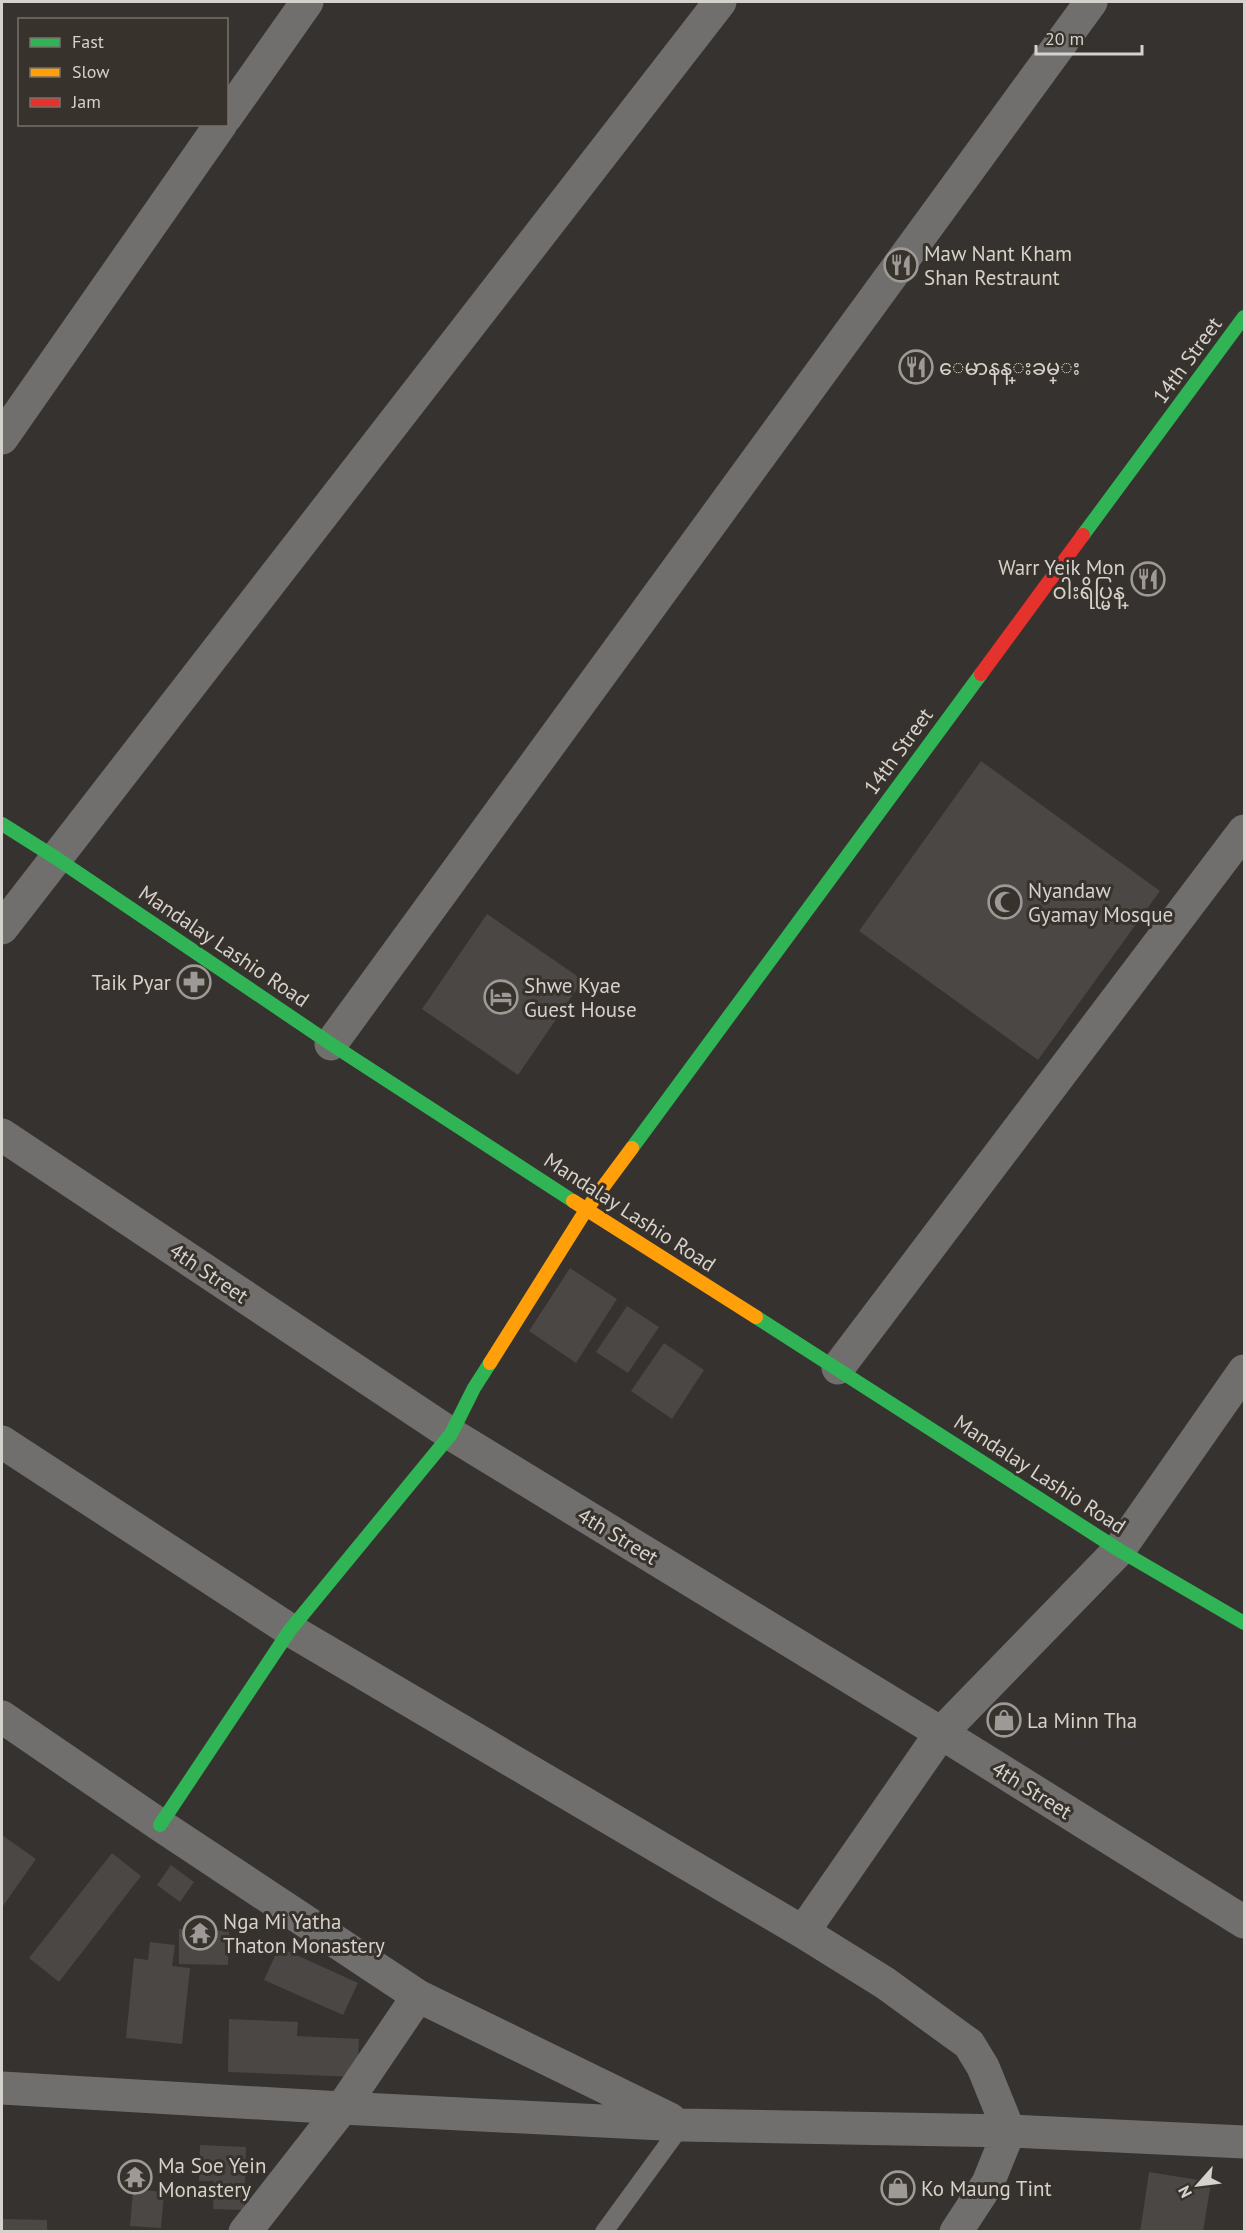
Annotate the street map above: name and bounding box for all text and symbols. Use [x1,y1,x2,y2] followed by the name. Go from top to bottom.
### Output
[18,18,228,126] legend
[1036,18,1142,56] scale bar
[1045,27,1084,50] text: 20 m
[72,30,104,53] text: Fast
[72,60,110,83] text: Slow
[71,90,101,113] text: Jam
[924,240,1072,291] place label: Maw Nant Kham Shan Restraunt
[883,247,919,283] restaurant icon: Maw Nant Kham Shan Restraunt
[1146,311,1228,409] street label: 14th Street
[898,349,934,385] restaurant icon: ေမာနန္းခမ္း
[939,354,1080,385] place label: ေမာနန္းခမ္း
[998,554,1129,609] place label: Warr Yeik Mon ဝါးရိပ္မြန္
[1130,561,1166,597] restaurant icon: Warr Yeik Mon ဝါးရိပ္မြန္
[857,702,939,800] street label: 14th Street
[1028,877,1173,928] place label: Nyandaw Gyamay Mosque
[134,879,314,1013] street label: Mandalay Lashio Road
[987,884,1023,920] mosque icon: Nyandaw Gyamay Mosque
[176,964,212,1000] pharmacy icon: Taik Pyar
[91,969,171,996] place label: Taik Pyar
[524,972,637,1023] place label: Shwe Kyae Guest House
[483,979,519,1015] hotel icon: Shwe Kyae Guest House
[539,1146,721,1278] street label: Mandalay Lashio Road
[164,1237,254,1309] street label: 4th Street
[949,1408,1131,1540] street label: Mandalay Lashio Road
[573,1501,663,1571] street label: 4th Street
[986,1702,1022,1738] shop icon: La Minn Tha
[1027,1707,1137,1734] place label: La Minn Tha
[987,1755,1077,1825] street label: 4th Street
[223,1908,385,1959] place label: Nga Mi Yatha Thaton Monastery
[182,1915,218,1951] temple icon: Nga Mi Yatha Thaton Monastery
[158,2152,266,2203] place label: Ma Soe Yein Monastery
[1168,2155,1228,2215] north arrow
[117,2159,153,2195] temple icon: Ma Soe Yein Monastery
[880,2170,916,2206] shop icon: Ko Maung Tint
[921,2175,1052,2202] place label: Ko Maung Tint
[1173,2183,1196,2201] text: N

